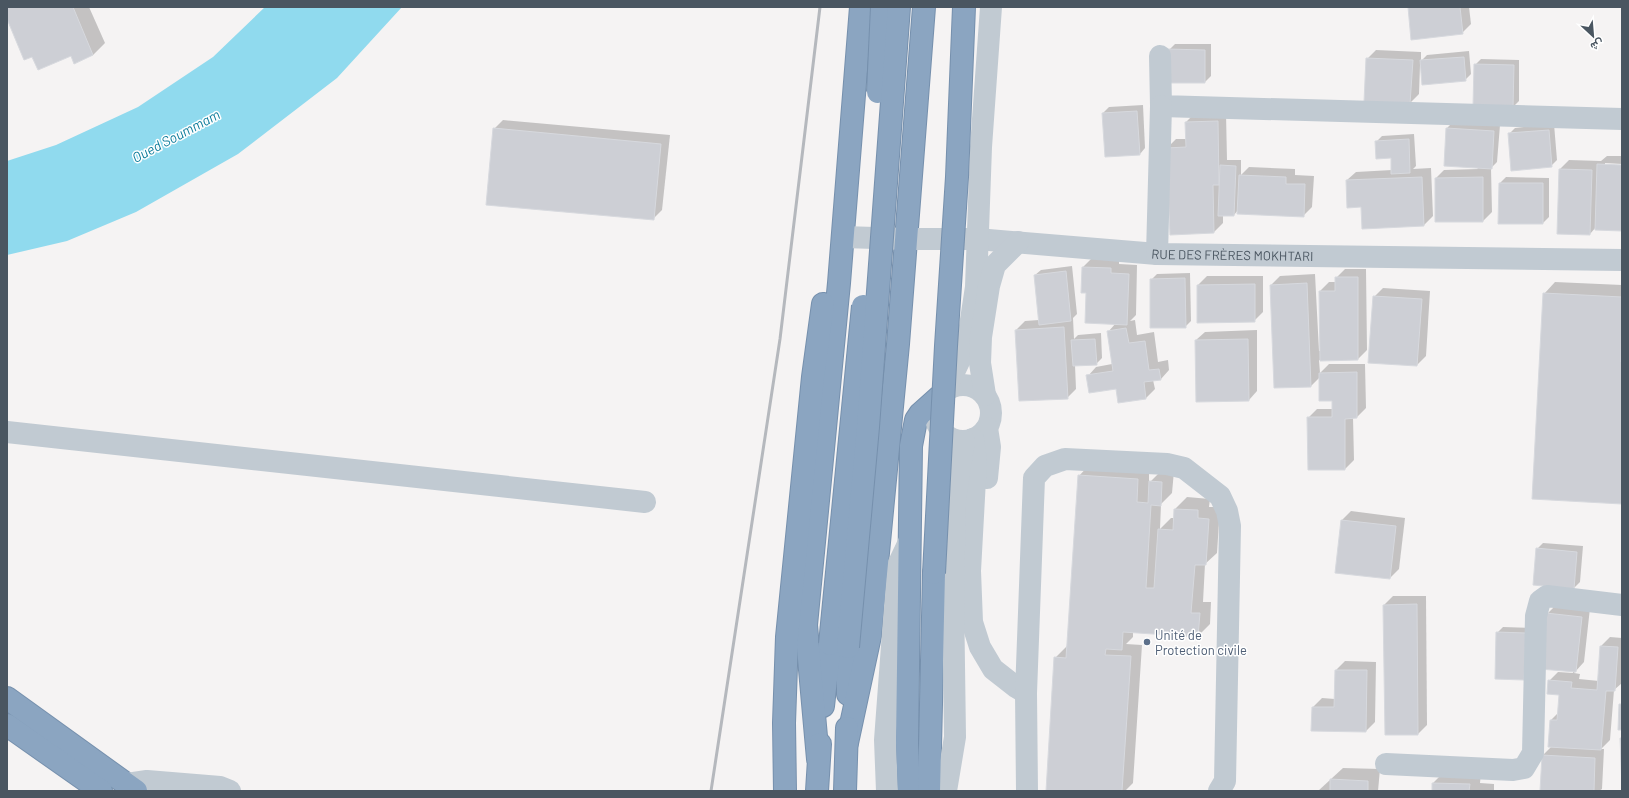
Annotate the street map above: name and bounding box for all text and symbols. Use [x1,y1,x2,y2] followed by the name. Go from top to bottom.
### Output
[1573,16,1613,56] north arrow
[1588,36,1606,54] text: ش
[129,105,222,166] water label: Oued Soummam
[1151,246,1313,264] street label: RUE DES FRÈRES MOKHTARI
[1155,627,1247,658] place label: Unité de Protection civile
[1142,637,1152,647] marker: Unité de Protection civile

